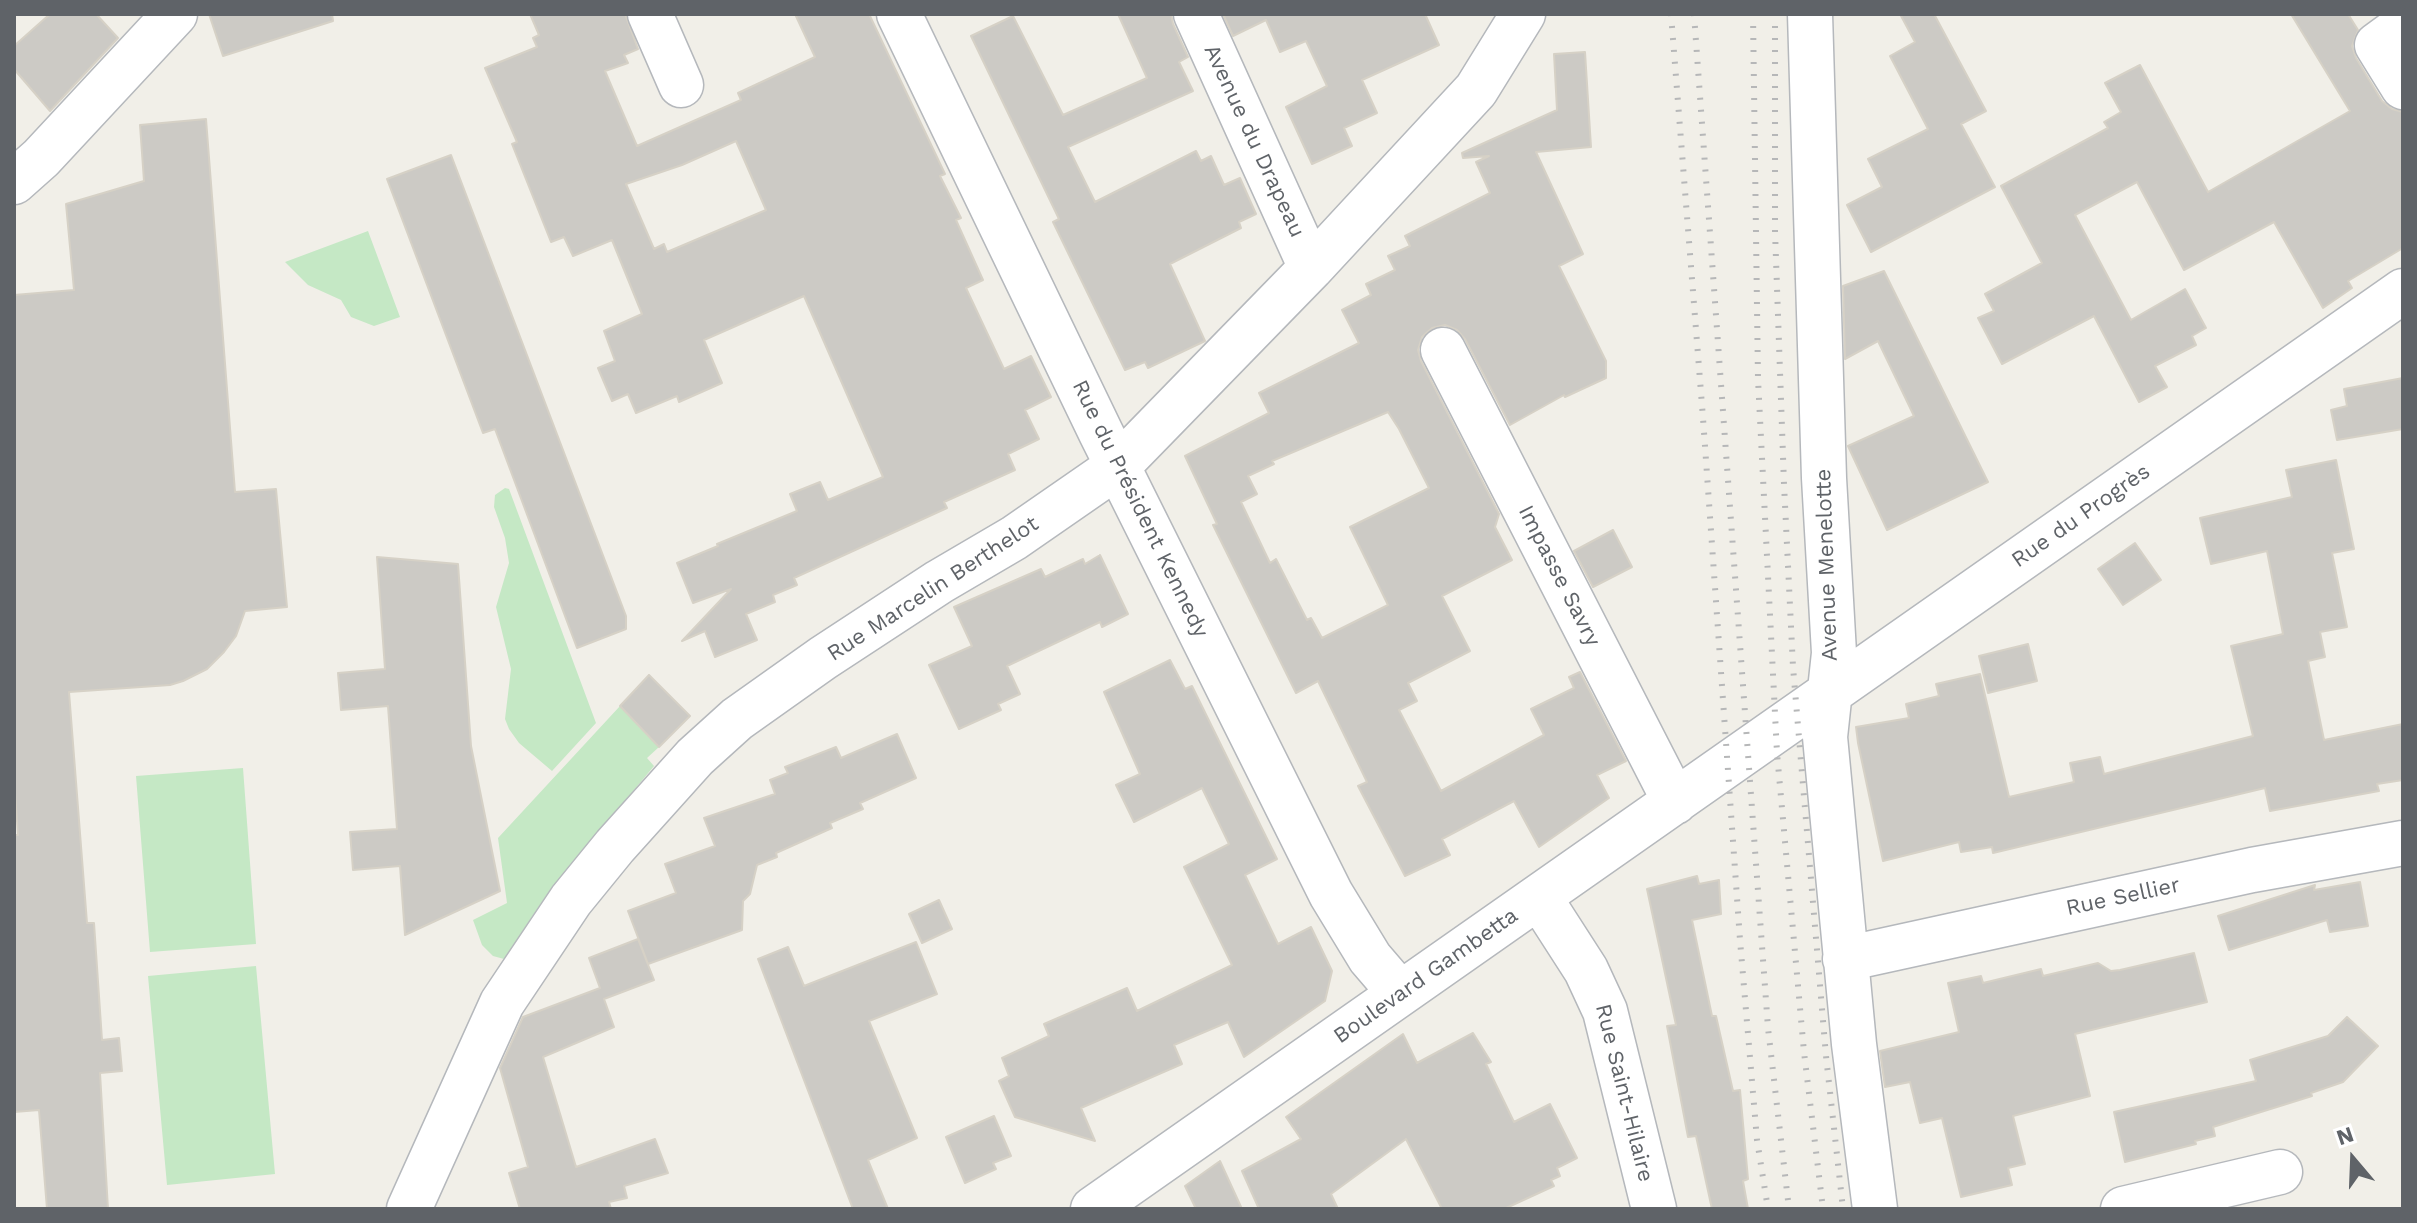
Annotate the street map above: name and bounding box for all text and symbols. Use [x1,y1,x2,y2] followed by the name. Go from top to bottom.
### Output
[1198,40,1310,242] street label: Avenue du Drapeau
[1066,376,1214,642] street label: Rue du Président Kennedy
[2007,458,2155,574] street label: Rue du Progrès
[1810,468,1844,662] street label: Avenue Menelotte
[1512,501,1606,651] street label: Impasse Savry
[822,511,1044,667] street label: Rue Marcelin Berthelot
[2064,872,2182,922] street label: Rue Sellier
[1329,902,1523,1050] street label: Boulevard Gambetta
[1589,1001,1659,1185] street label: Rue Saint-Hilaire
[2313,1119,2393,1199] north arrow
[2333,1121,2357,1150] text: N

